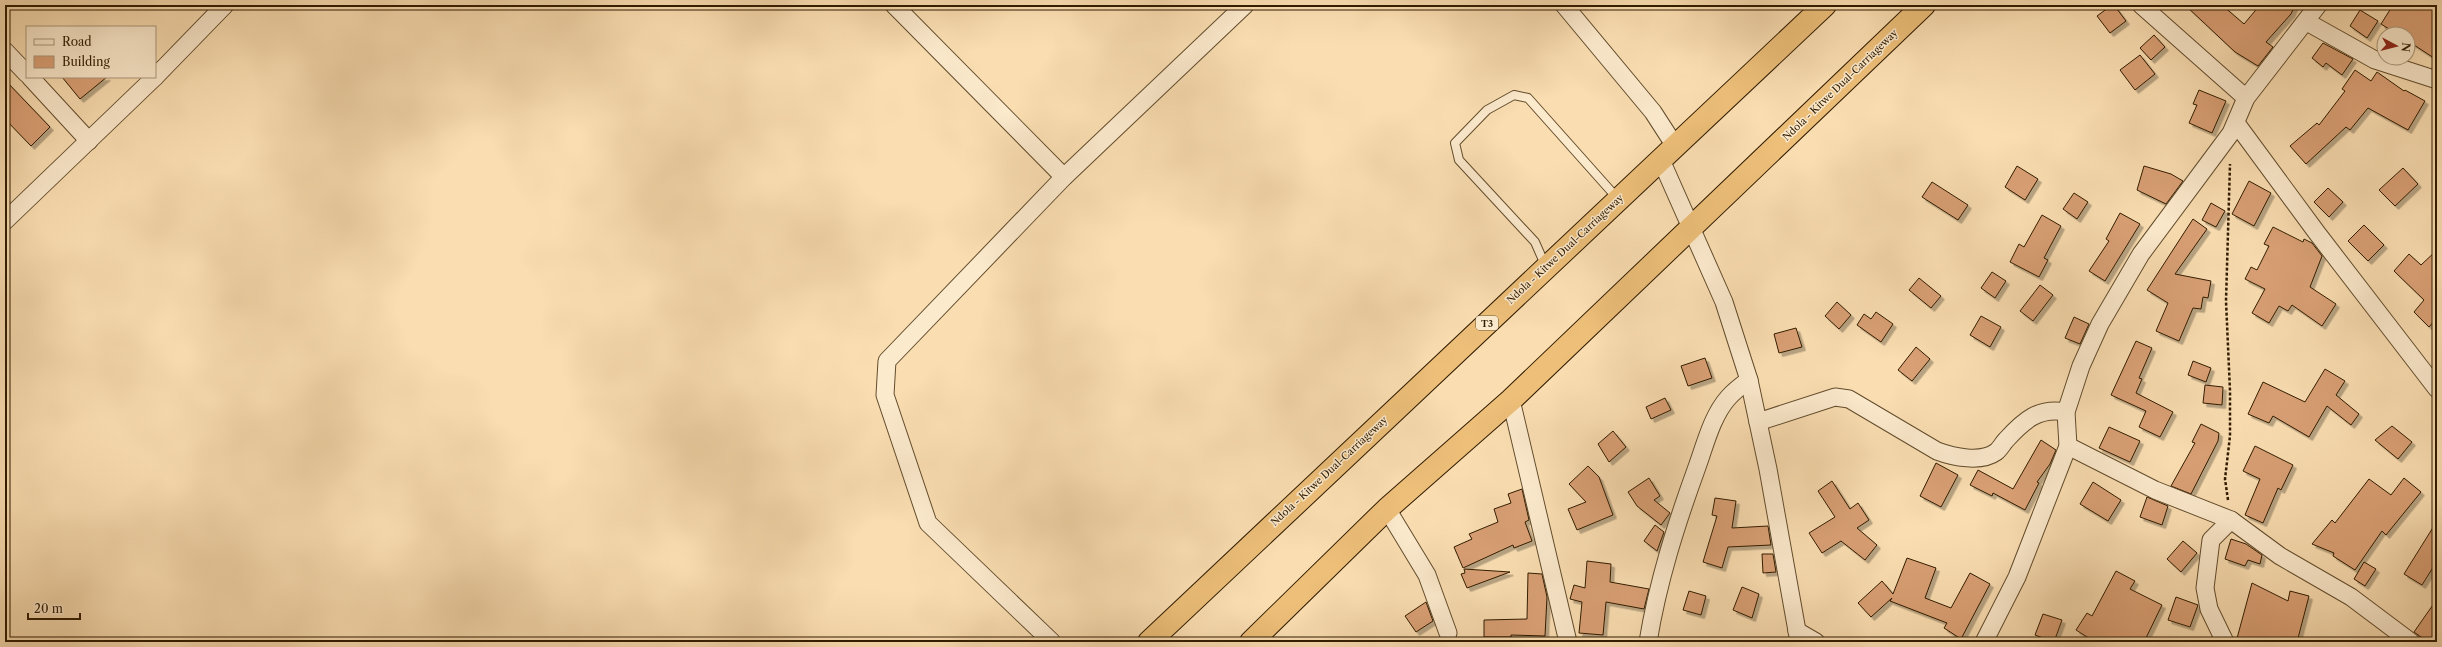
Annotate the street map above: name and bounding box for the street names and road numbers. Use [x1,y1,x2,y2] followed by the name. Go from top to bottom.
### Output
[1780,26,1901,144] street label: Ndola - Kitwe Dual-Carriageway
[1504,191,1626,307] street label: Ndola - Kitwe Dual-Carriageway
[1476,316,1498,330] road number: T3
[1268,413,1390,529] street label: Ndola - Kitwe Dual-Carriageway

